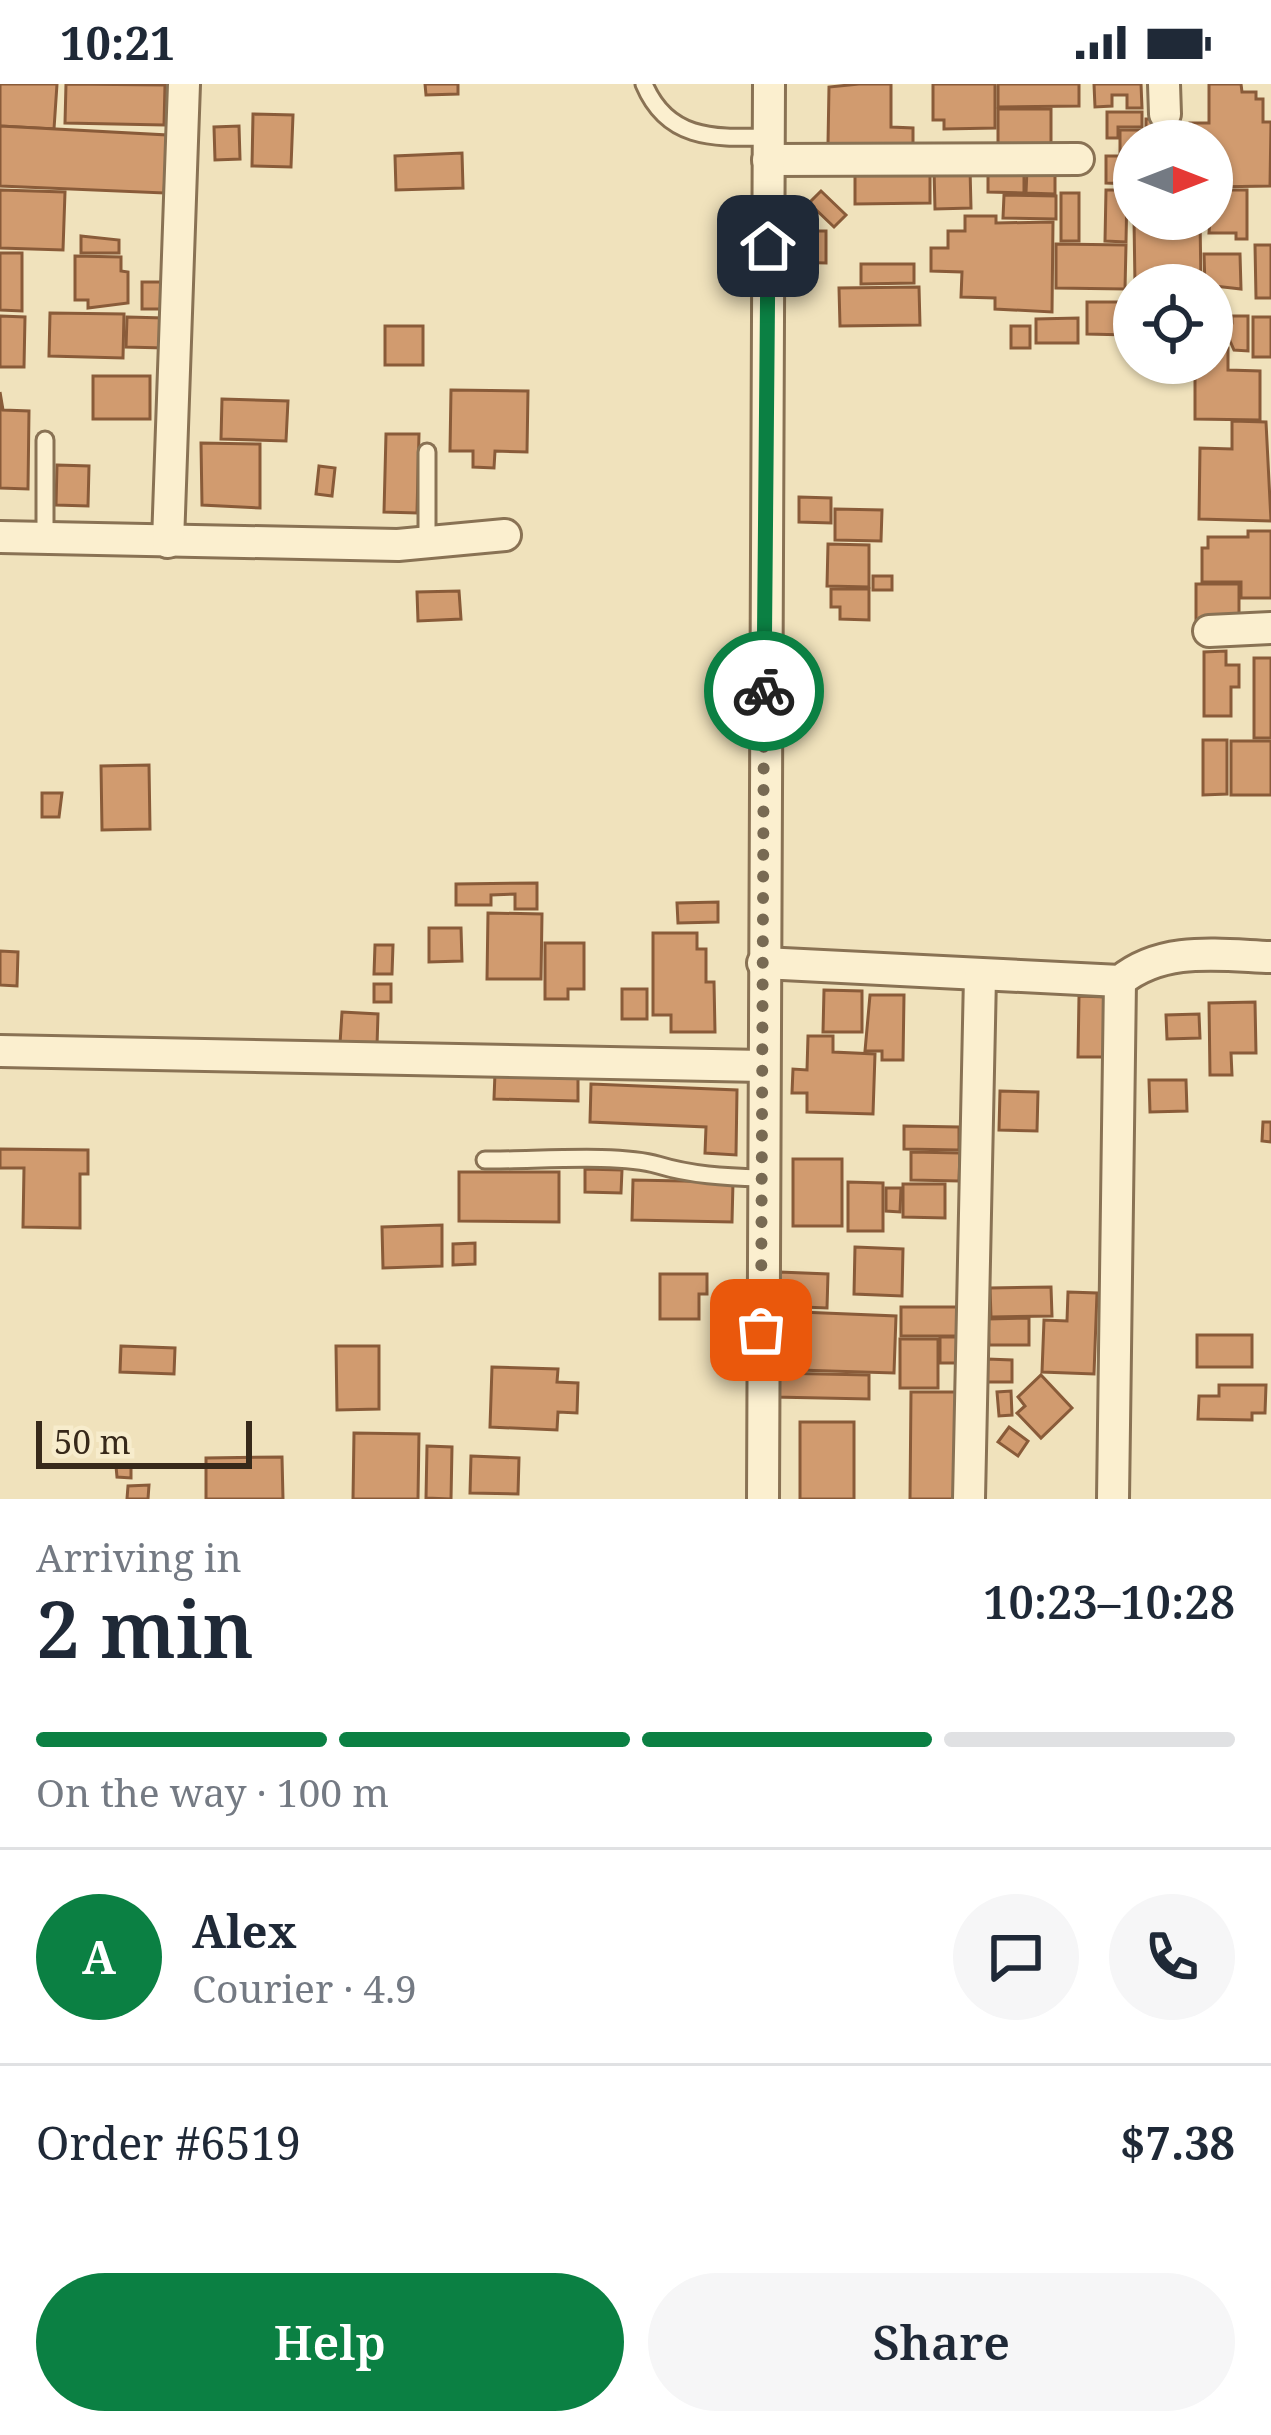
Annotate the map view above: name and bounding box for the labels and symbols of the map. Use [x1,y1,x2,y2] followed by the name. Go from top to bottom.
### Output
[1113,120,1233,240] north arrow
[717,195,819,297] pin
[704,631,824,751] courier
[710,1279,812,1381] pin
[36,1415,252,1468] scale bar

